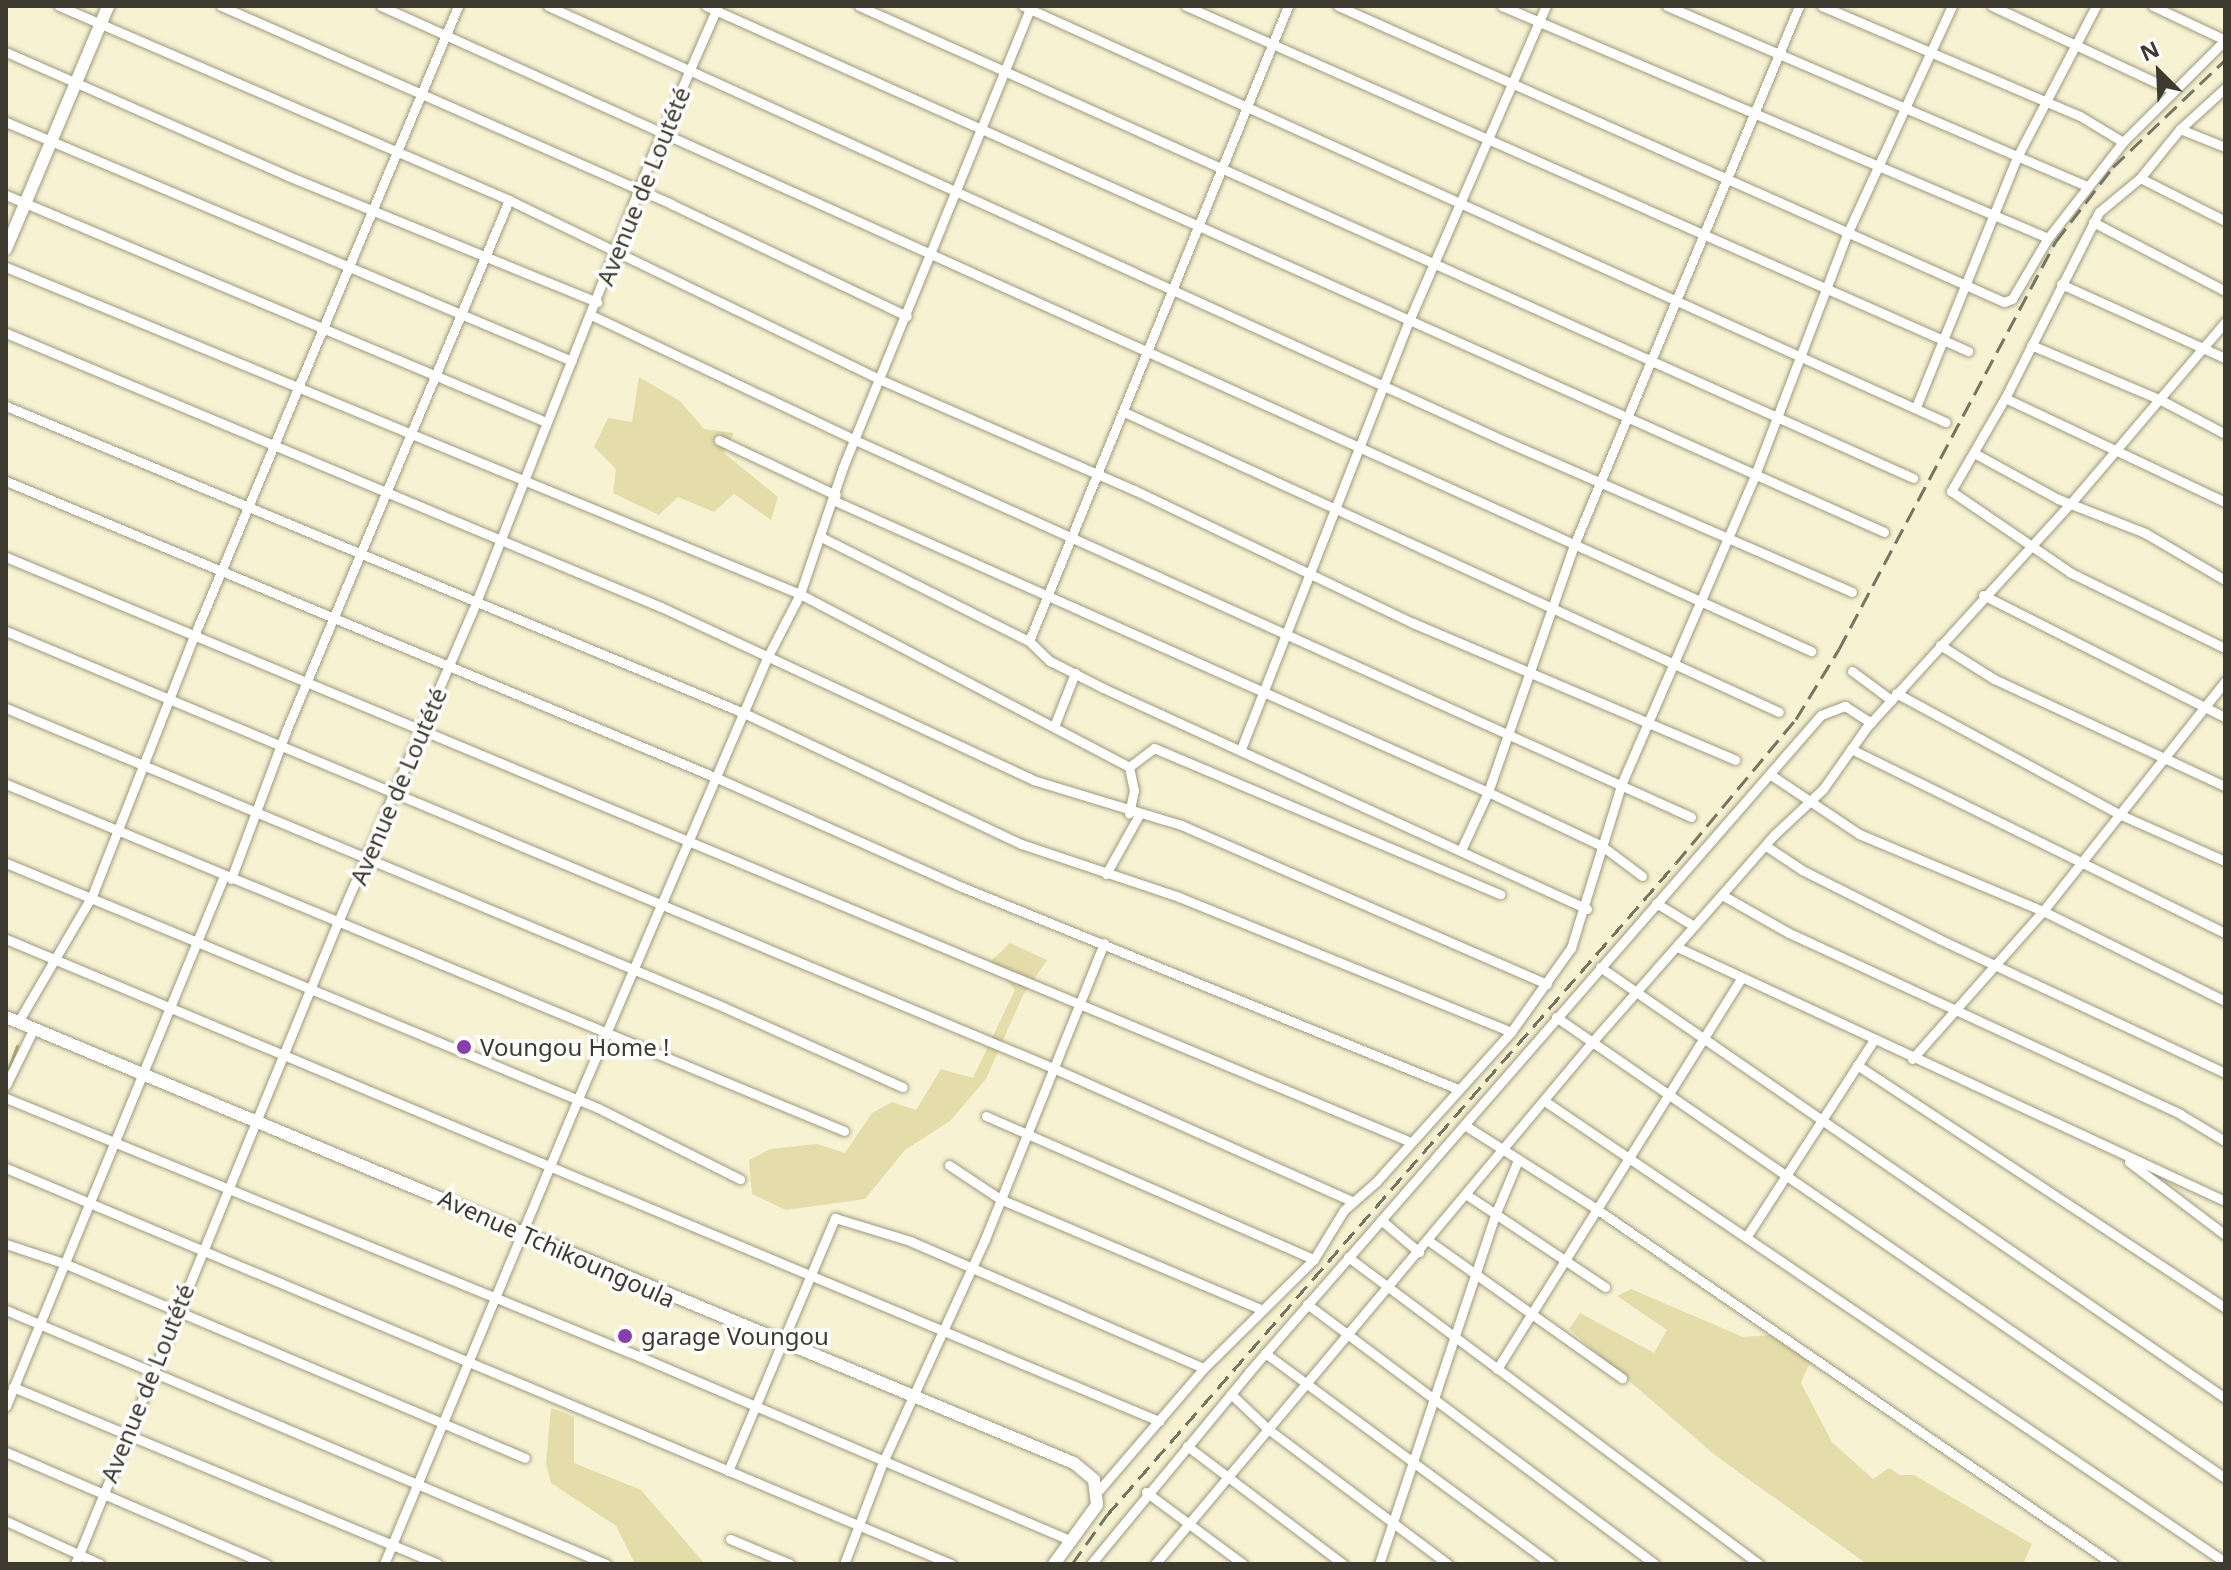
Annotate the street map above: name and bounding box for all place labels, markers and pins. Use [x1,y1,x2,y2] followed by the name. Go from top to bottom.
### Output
[480,1033,669,1061] place label: Voungou Home !
[455,1038,473,1056] marker: Voungou Home !
[641,1322,829,1350] place label: garage Voungou
[616,1327,634,1345] marker: garage Voungou

